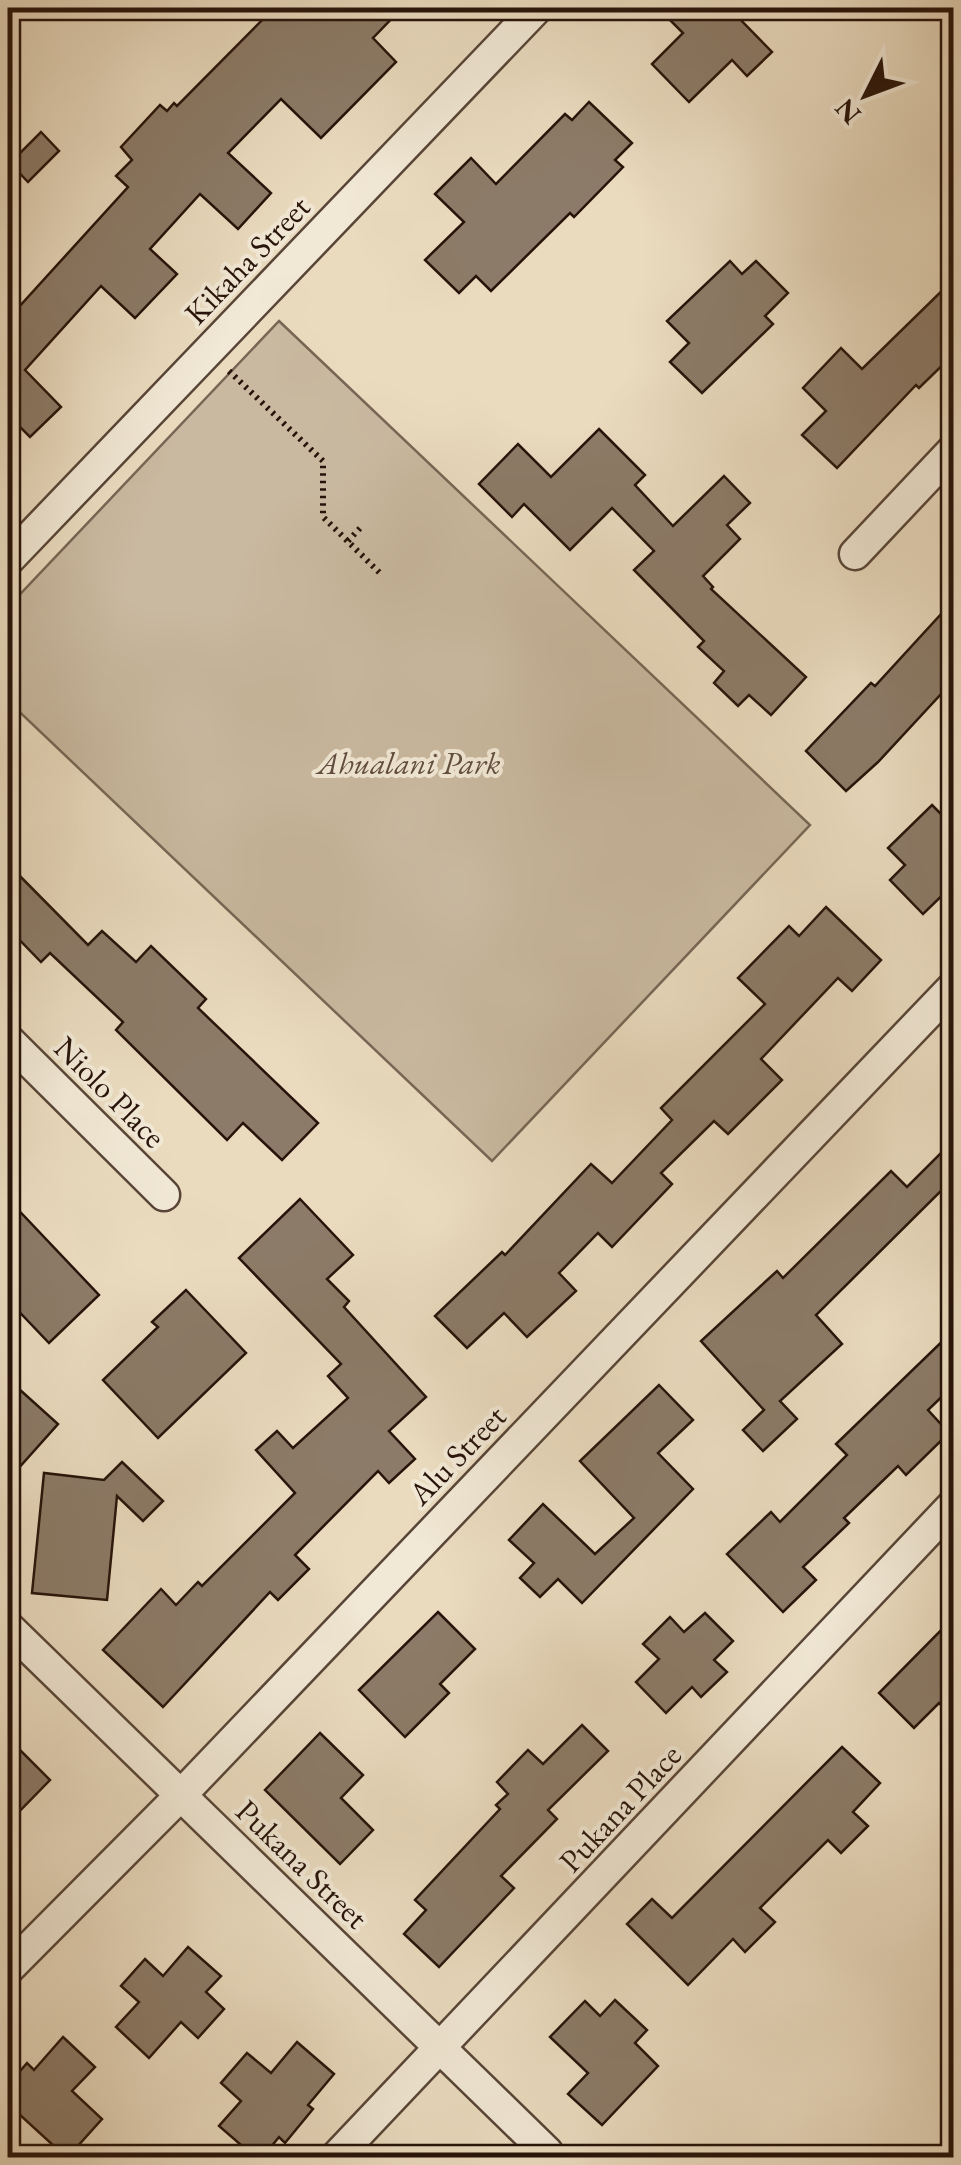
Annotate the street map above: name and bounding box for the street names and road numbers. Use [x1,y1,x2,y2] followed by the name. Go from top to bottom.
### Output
[175,187,319,333] street label: Kikaha Street
[45,1027,175,1157] street label: Niolo Place
[398,1396,515,1515] street label: Alu Street
[550,1735,690,1881] street label: Pukana Place
[227,1790,377,1938] street label: Pukana Street

